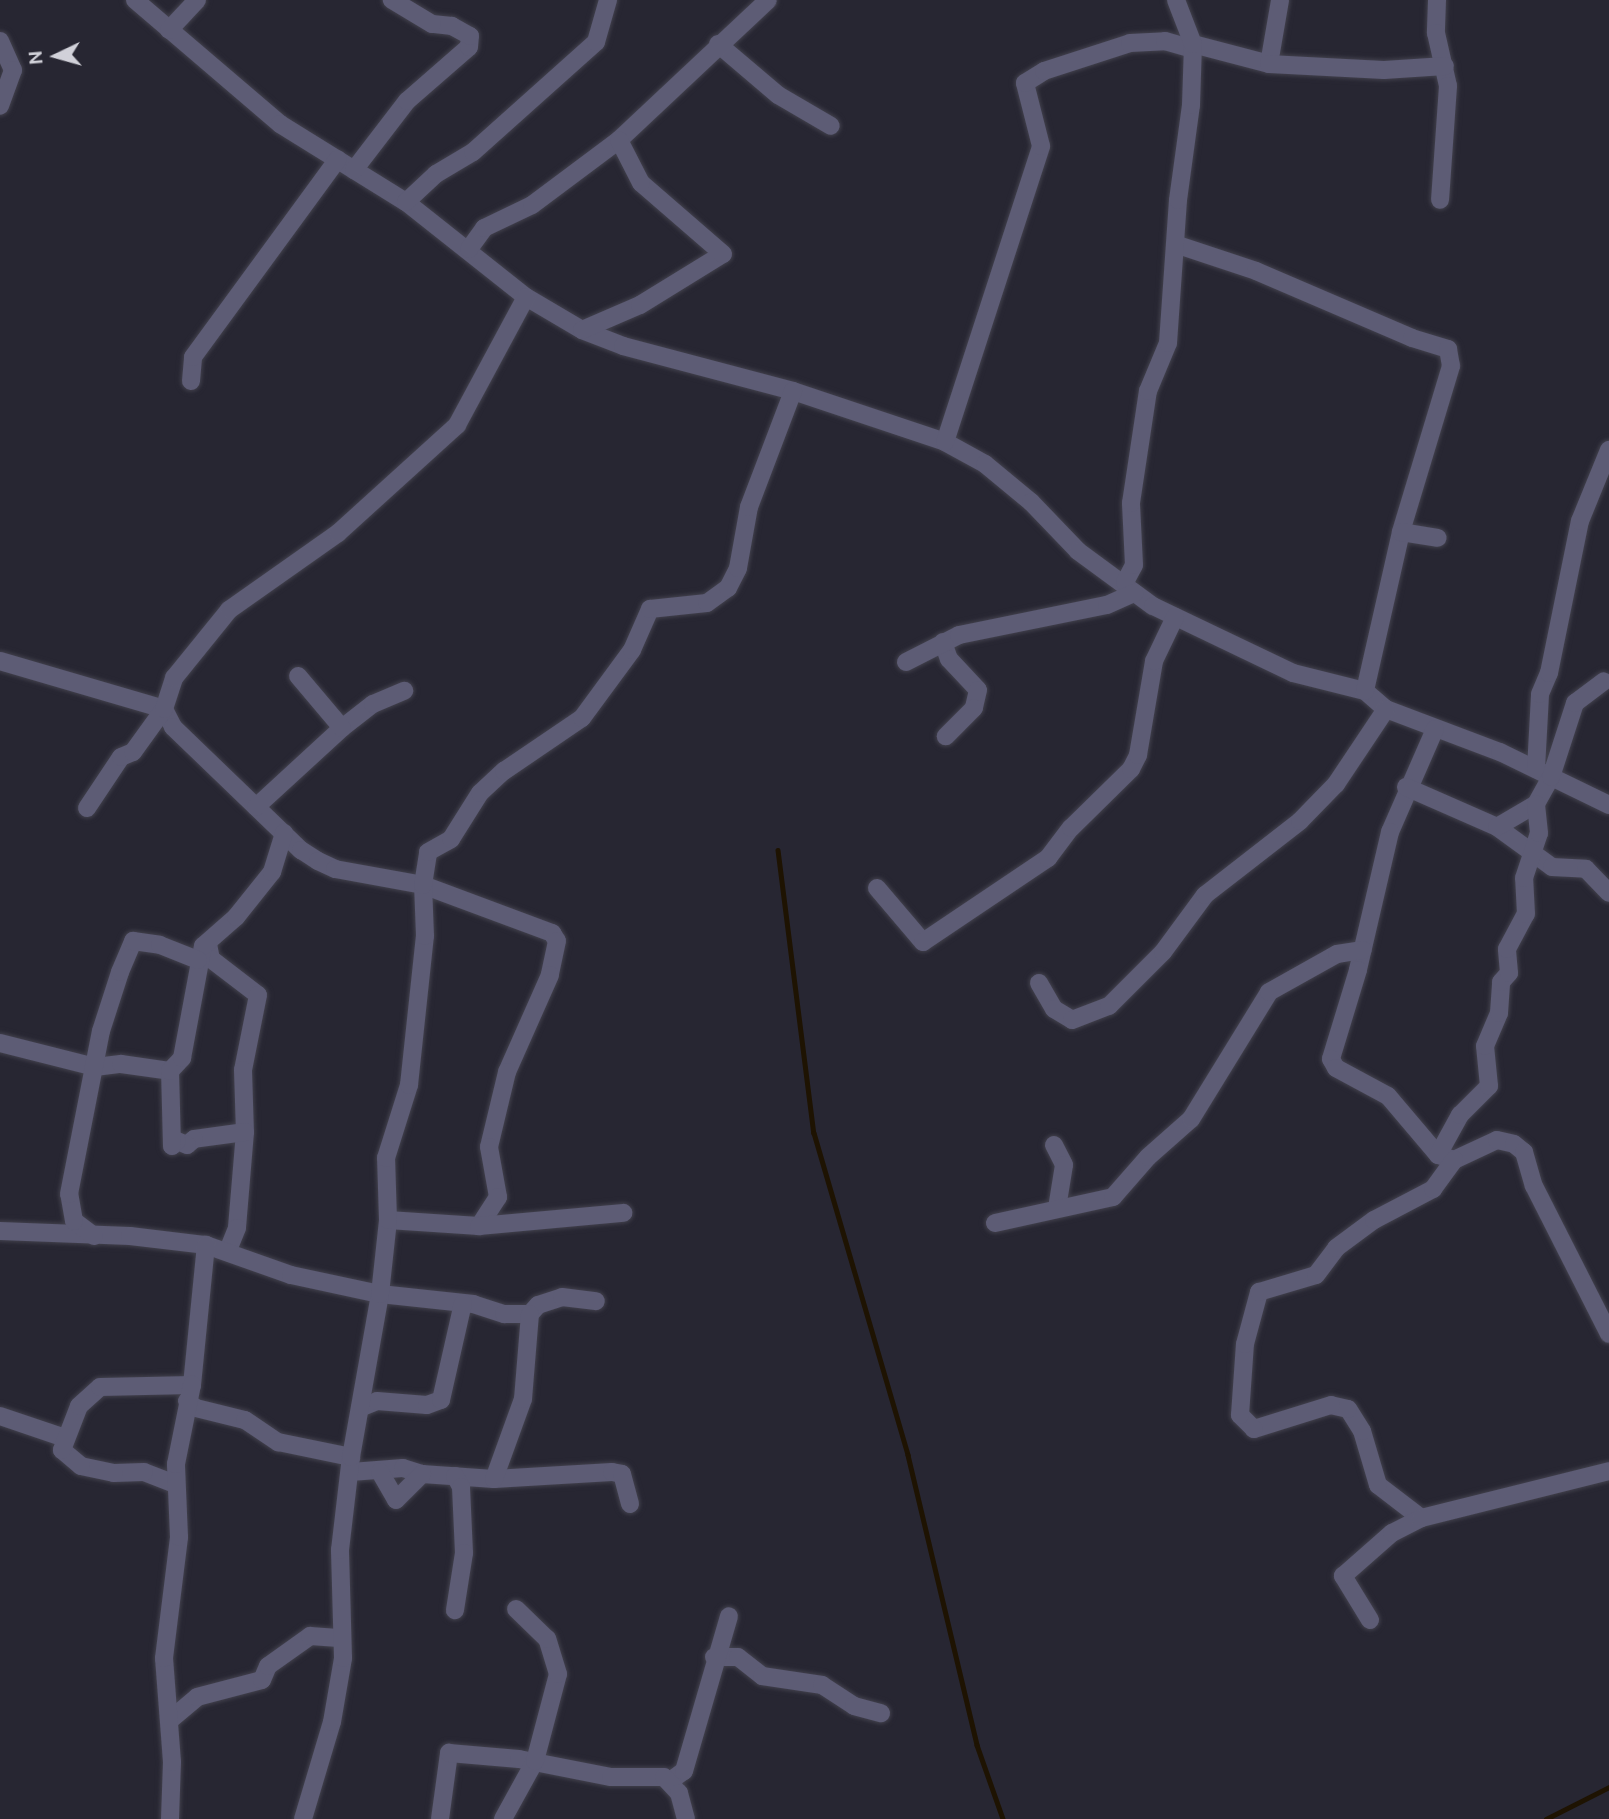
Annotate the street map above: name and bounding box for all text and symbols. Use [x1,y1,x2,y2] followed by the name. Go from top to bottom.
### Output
[21,21,91,91] north arrow
[24,50,47,66] text: N

